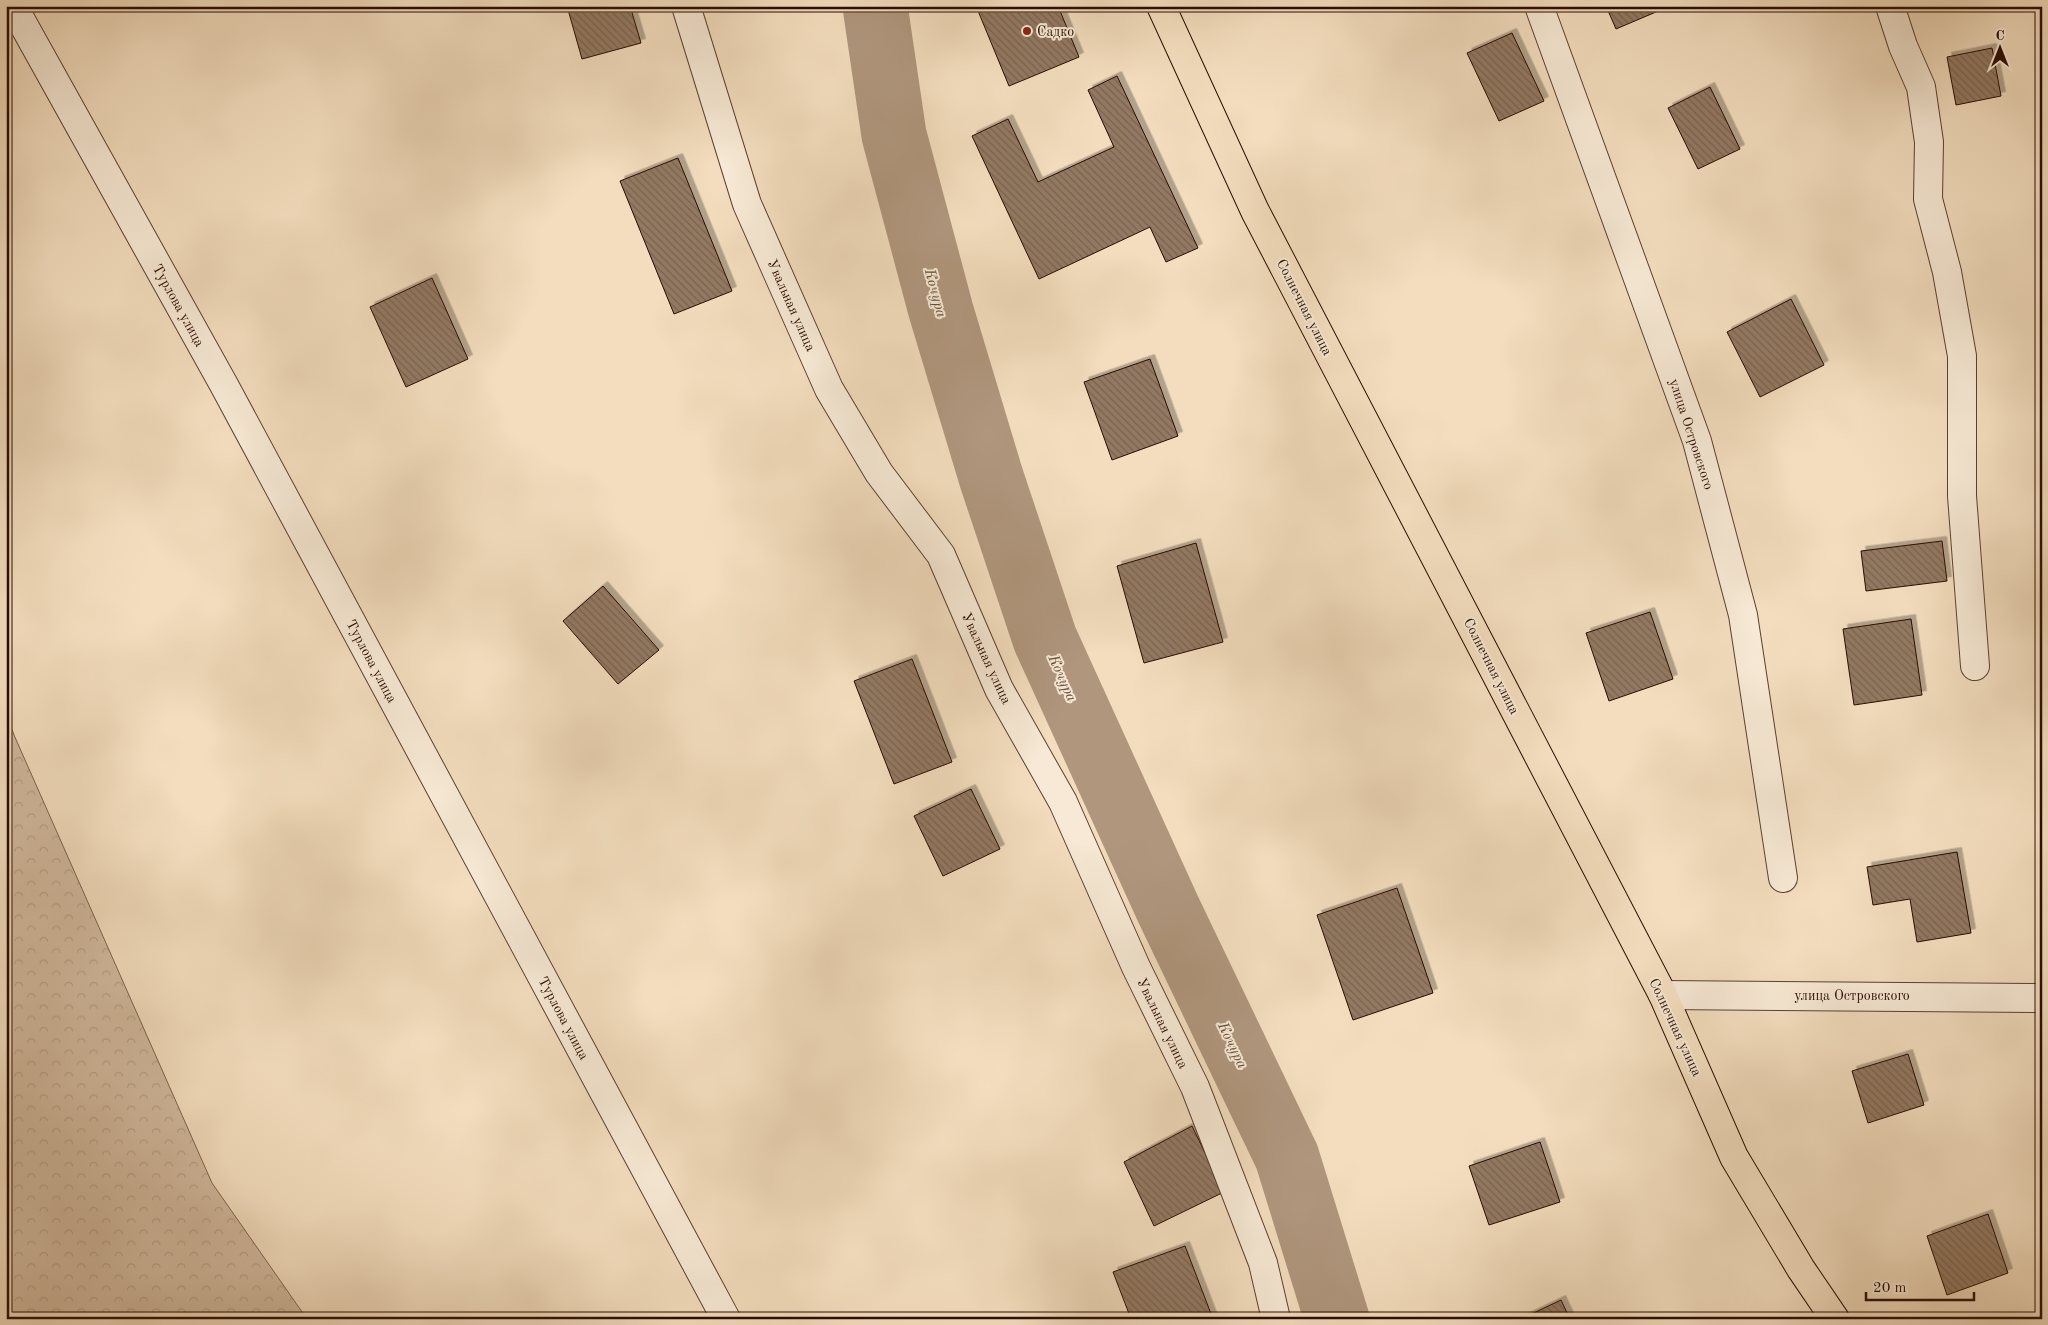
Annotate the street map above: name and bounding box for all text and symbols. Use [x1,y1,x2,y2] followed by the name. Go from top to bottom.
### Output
[1976,22,2026,72] north arrow
[1021,25,1033,37] marker: Садко
[1037,25,1074,39] place label: Садко
[1995,29,2005,43] text: С
[765,257,818,353] street label: Увальная улица
[1274,257,1334,358] street label: Солнечная улица
[150,262,207,349] street label: Турлова улица
[921,267,948,319] water label: Кочура
[1667,377,1716,491] street label: улица Островского
[959,611,1013,706] street label: Увальная улица
[1461,616,1521,717] street label: Солнечная улица
[343,618,399,705] street label: Турлова улица
[1044,652,1079,704] water label: Кочура
[535,975,591,1062] street label: Турлова улица
[1134,976,1190,1071] street label: Увальная улица
[1646,976,1704,1079] street label: Солнечная улица
[1794,989,1910,1003] street label: улица Островского
[1214,1019,1249,1071] water label: Кочура
[1866,1270,1973,1302] scale bar
[1873,1281,1907,1296] text: 20 m

